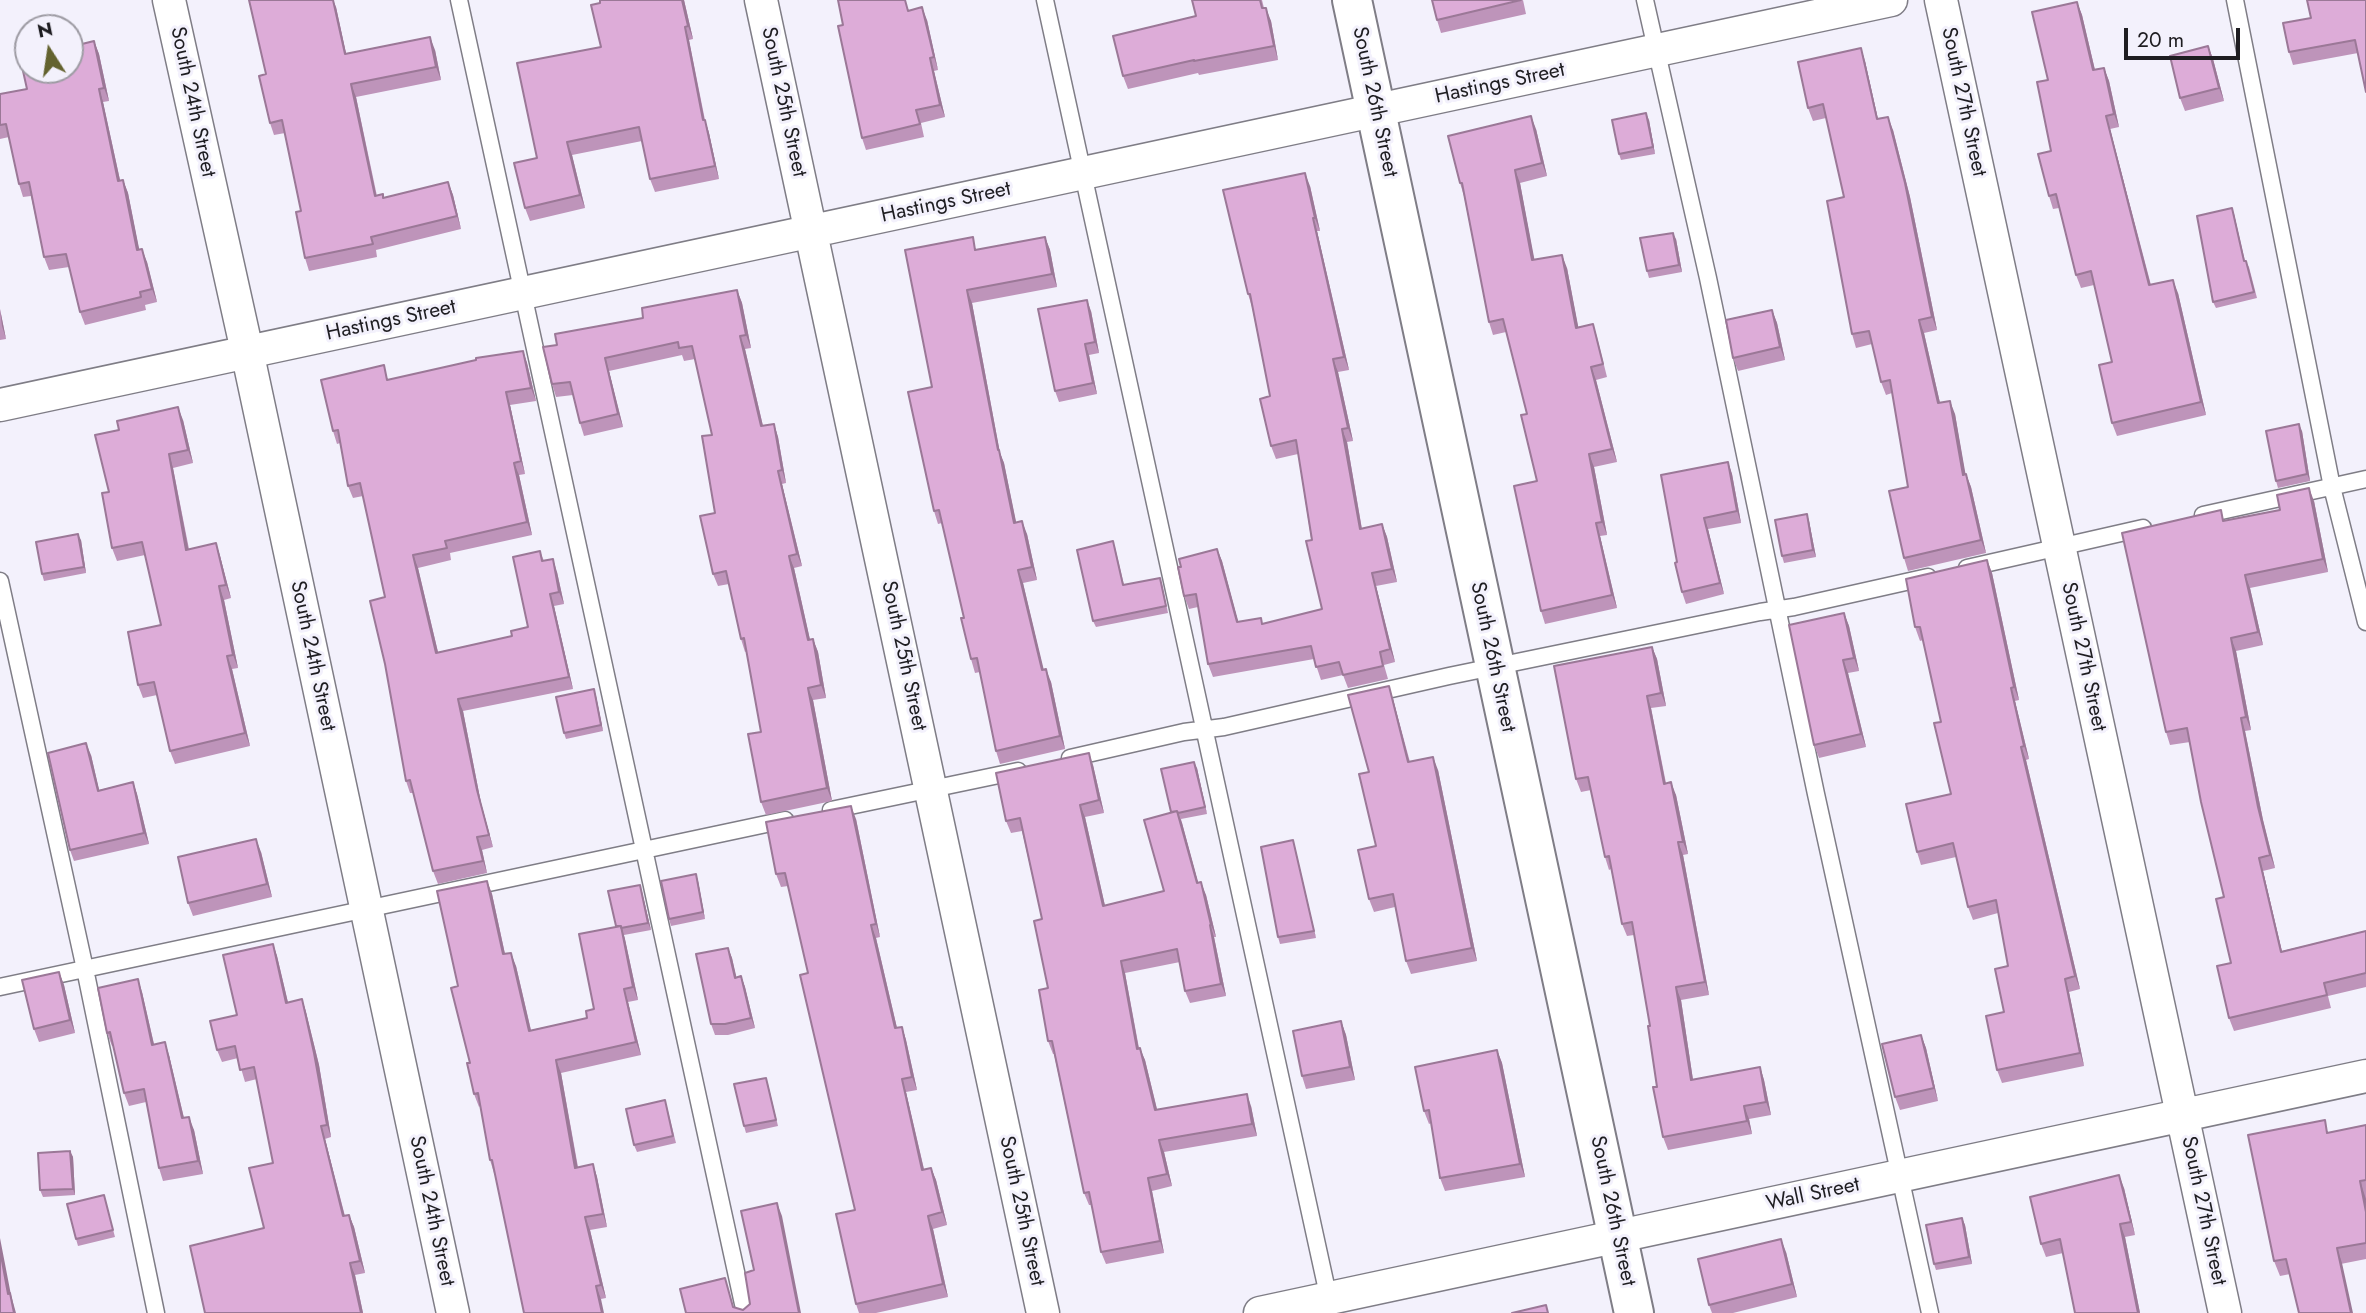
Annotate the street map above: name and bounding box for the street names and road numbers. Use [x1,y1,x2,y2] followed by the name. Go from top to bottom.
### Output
[164,25,220,179] street label: South 24th Street
[755,25,811,179] street label: South 25th Street
[1346,25,1402,179] street label: South 26th Street
[1935,25,1991,179] street label: South 27th Street
[1433,58,1567,110] street label: Hastings Street
[879,177,1013,229] street label: Hastings Street
[324,295,458,347] street label: Hastings Street
[284,579,340,733] street label: South 24th Street
[875,579,931,733] street label: South 25th Street
[1464,580,1520,734] street label: South 26th Street
[2055,580,2111,734] street label: South 27th Street
[403,1134,459,1288] street label: South 24th Street
[993,1134,1049,1288] street label: South 25th Street
[1584,1134,1640,1288] street label: South 26th Street
[2175,1134,2231,1288] street label: South 27th Street
[1764,1173,1862,1217] street label: Wall Street

